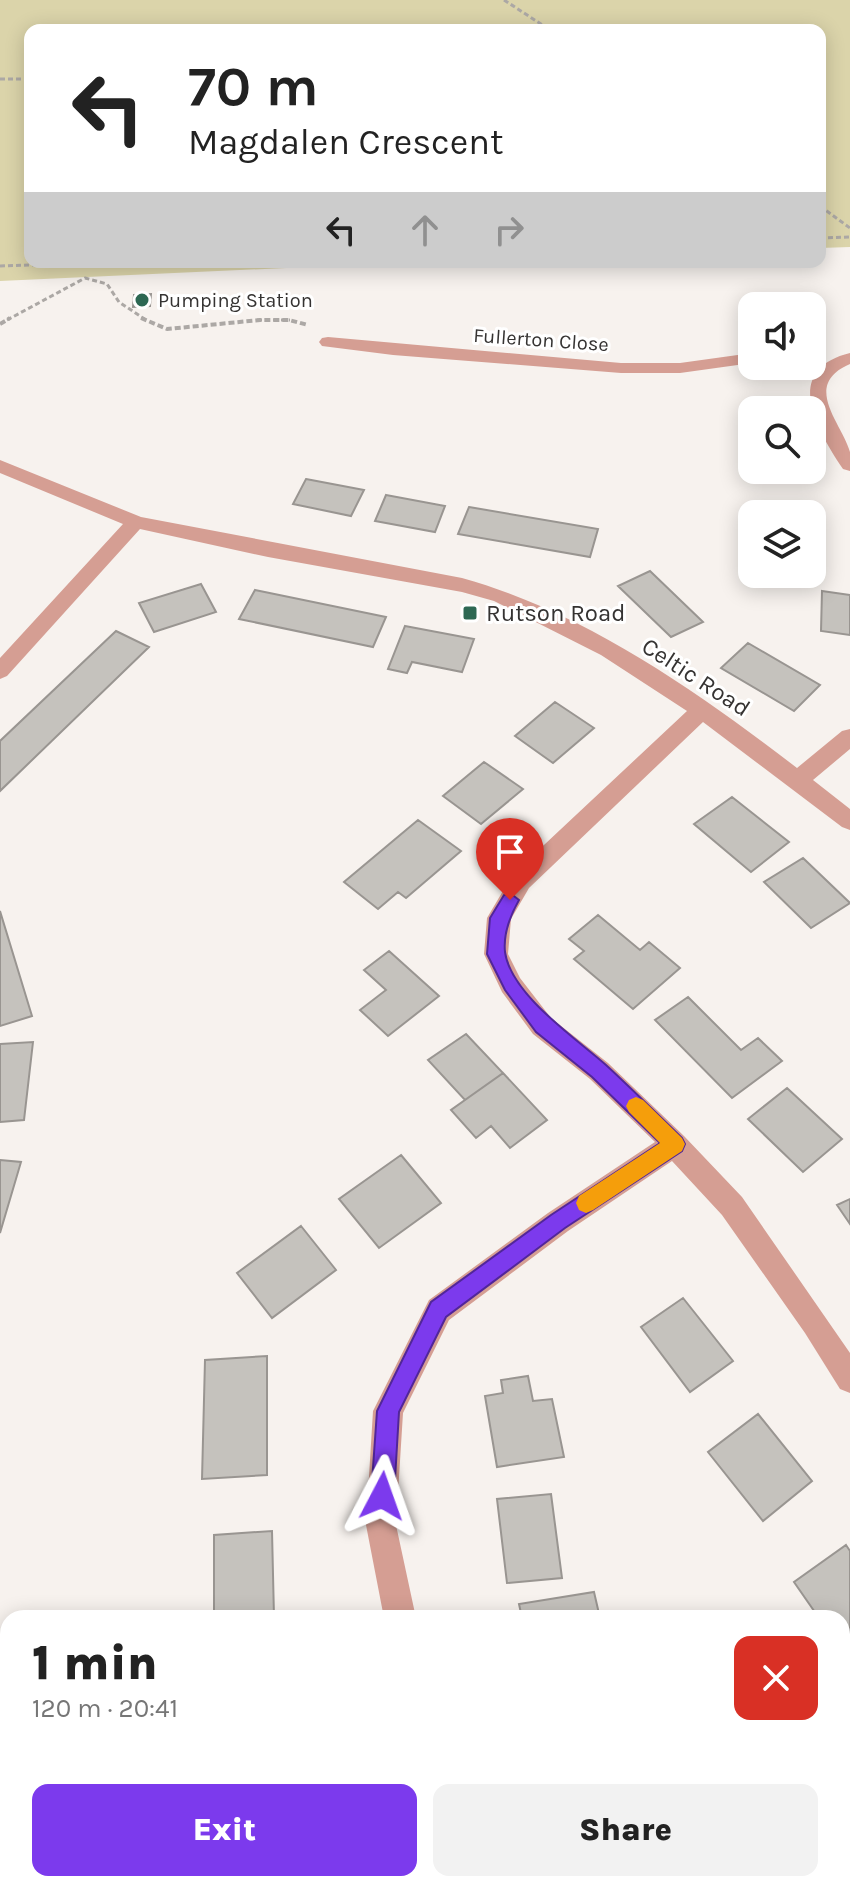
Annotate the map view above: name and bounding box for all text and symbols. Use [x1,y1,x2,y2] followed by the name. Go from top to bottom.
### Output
[188,54,319,119] text: 70 m
[56,56,160,160] icon: left
[188,121,503,163] text: Magdalen Crescent
[319,208,363,252] icon: left
[403,208,447,252] icon: ahead
[487,208,531,252] icon: right
[158,289,313,312] place label: Pumping Station
[133,291,151,309] marker: Pumping Station
[738,292,826,588] map controls
[738,292,826,380] button: sound
[473,324,609,356] street label: Fullerton Close
[738,396,826,484] button: search
[738,500,826,588] button: layers
[486,599,625,627] place label: Rutson Road
[461,604,479,622] marker: Rutson Road
[637,632,755,722] street label: Celtic Road
[476,818,544,900] pin
[488,830,532,874] icon: arrive
[340,1454,424,1538] position arrow
[32,1635,158,1691] text: 1 min
[734,1636,818,1720] button: close
[32,1693,178,1724] text: 120 m · 20:41
[32,1784,417,1876] button: Exit
[433,1784,818,1876] button: Share

